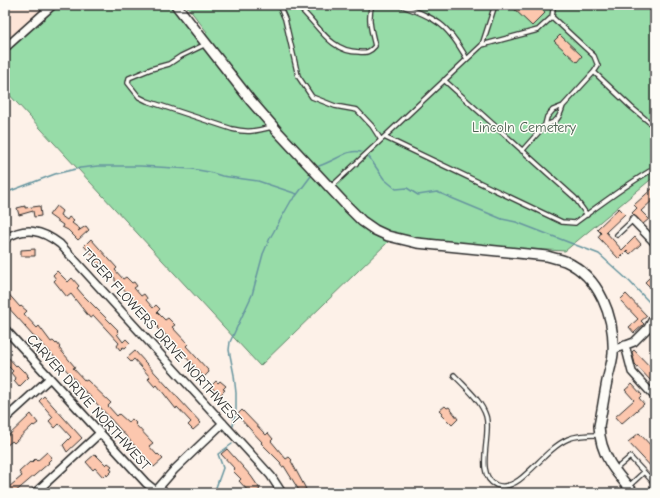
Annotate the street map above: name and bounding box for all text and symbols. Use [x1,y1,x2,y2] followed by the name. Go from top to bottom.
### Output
[472,119,577,136] park label: Lincoln Cemetery
[78,245,246,429] street label: TIGER FLOWERS DRIVE NORTHWEST
[23,331,155,474] street label: CARVER DRIVE NORTHWEST

